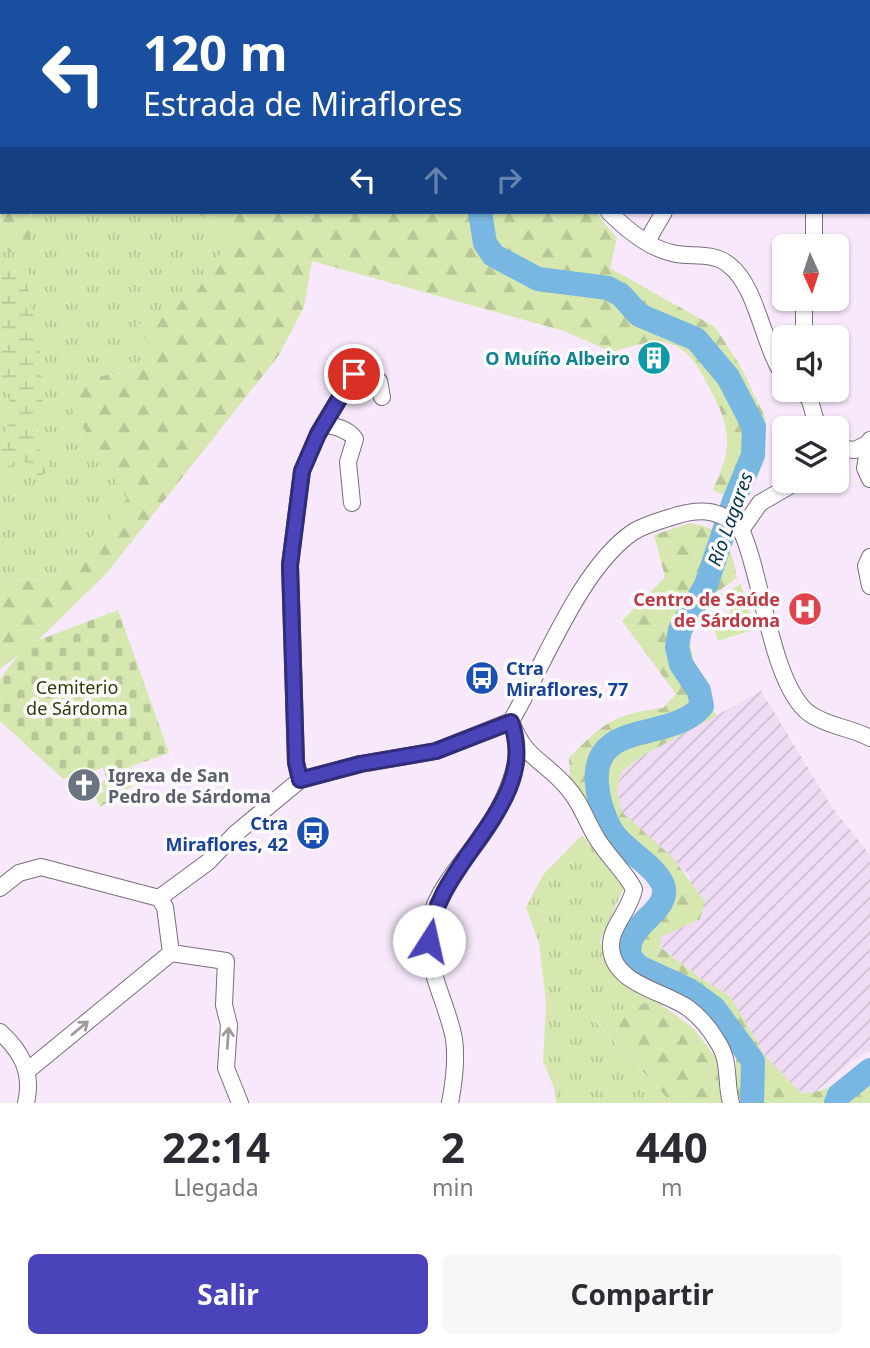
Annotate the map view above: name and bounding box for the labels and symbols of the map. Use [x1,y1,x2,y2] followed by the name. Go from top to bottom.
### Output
[772,234,849,312] north arrow
[635,339,673,377] building icon: O Muíño Albeiro
[324,344,384,404] pin
[485,346,630,370] place label: O Muíño Albeiro
[701,469,759,569] water label: Río Lagares
[633,587,780,632] place label: Centro de Saúde de Sárdoma
[786,590,824,628] hospital icon: Centro de Saúde de Sárdoma
[506,656,628,701] place label: Ctra Miraflores, 77
[463,659,501,697] bus stop icon: Ctra Miraflores, 77
[26,675,128,720] park label: Cemiterio de Sárdoma
[108,763,271,808] place label: Igrexa de San Pedro de Sárdoma
[65,766,103,804] church icon: Igrexa de San Pedro de Sárdoma
[166,811,288,856] place label: Ctra Miraflores, 42
[294,814,332,852] bus stop icon: Ctra Miraflores, 42
[392,904,466,978] position arrow
[71,1021,89,1036] one-way arrow
[222,1027,235,1049] one-way arrow

